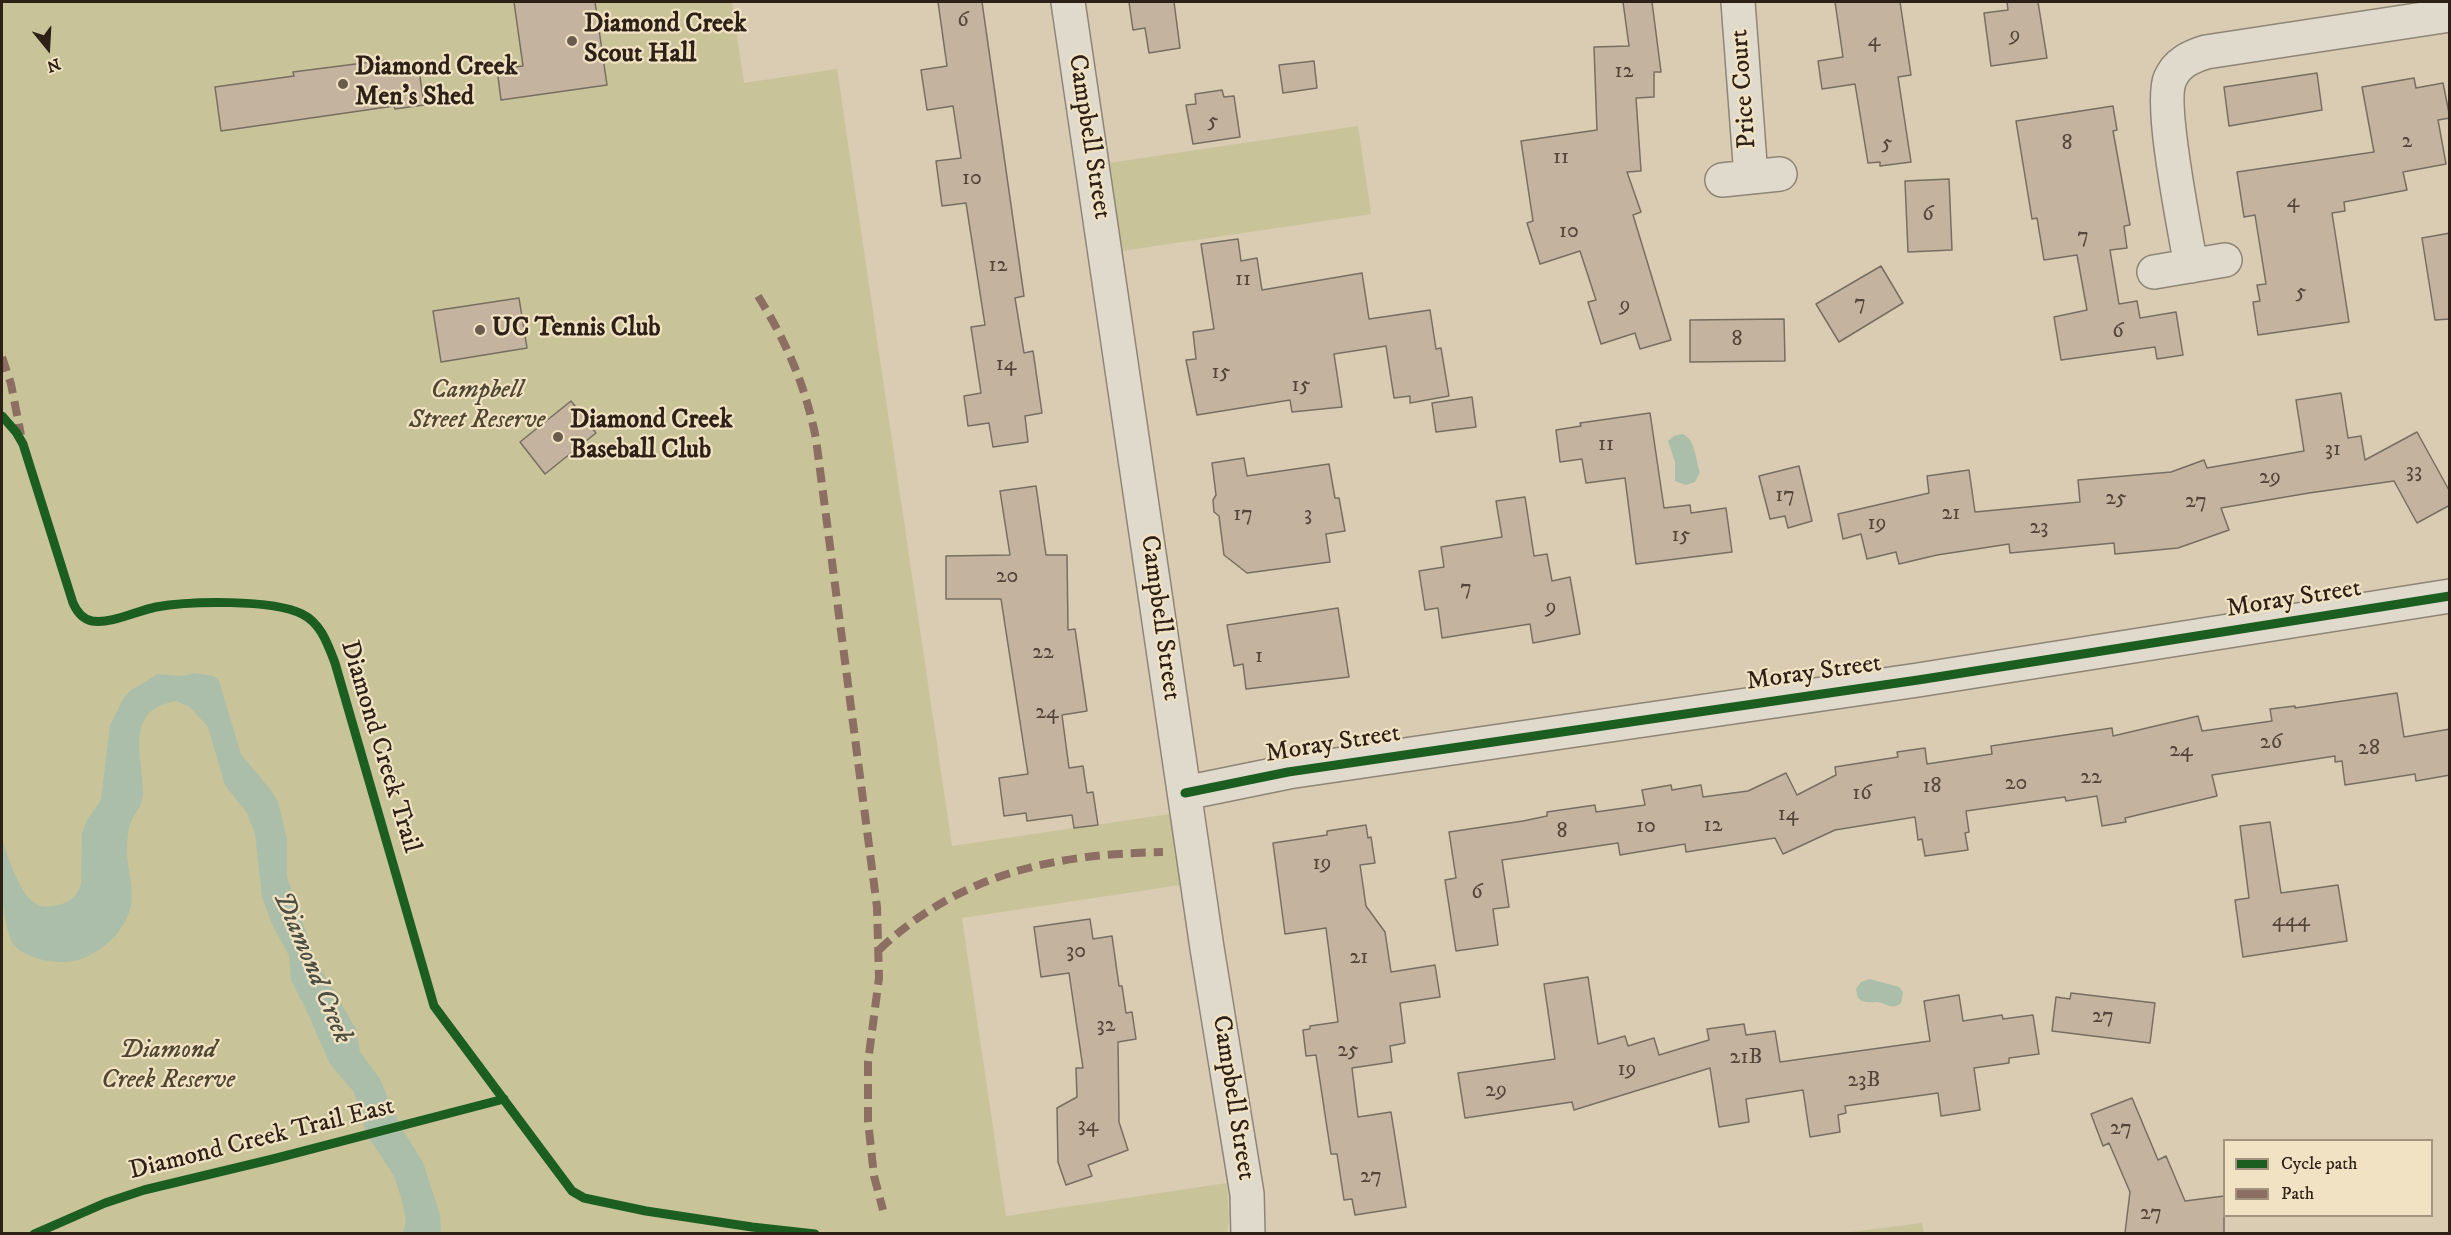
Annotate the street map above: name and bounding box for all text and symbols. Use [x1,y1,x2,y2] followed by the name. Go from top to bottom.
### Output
[957,8,969,34] house number: 6
[584,10,747,71] place label: Diamond Creek Scout Hall
[18,18,78,78] north arrow
[2010,23,2020,49] house number: 9
[1725,28,1765,150] street label: Price Court
[1868,28,1880,54] house number: 4
[565,34,579,48] marker: Diamond Creek Scout Hall
[1060,52,1116,222] street label: Campbell Street
[355,53,518,114] place label: Diamond Creek Men's Shed
[44,54,63,77] text: N
[1615,59,1633,85] house number: 12
[336,77,350,91] marker: Diamond Creek Men's Shed
[1208,109,1218,135] house number: 5
[2402,129,2412,155] house number: 2
[1882,131,1892,157] house number: 5
[2061,131,2073,157] house number: 8
[1553,145,1569,171] house number: 11
[962,166,982,192] house number: 10
[2287,189,2299,215] house number: 4
[1922,202,1934,228] house number: 6
[1559,219,1579,245] house number: 10
[2077,224,2089,250] house number: 7
[989,253,1007,279] house number: 12
[1235,267,1251,293] house number: 11
[2296,280,2306,306] house number: 5
[1854,291,1866,317] house number: 7
[1620,293,1630,319] house number: 9
[492,314,660,346] place label: UC Tennis Club
[2112,319,2124,345] house number: 6
[473,323,487,337] marker: UC Tennis Club
[1731,327,1743,353] house number: 8
[996,352,1016,378] house number: 14
[1212,360,1230,386] house number: 15
[1292,373,1310,399] house number: 15
[409,376,545,437] park label: Campbell Street Reserve
[570,406,733,467] place label: Diamond Creek Baseball Club
[551,430,565,444] marker: Diamond Creek Baseball Club
[1598,432,1614,458] house number: 11
[2325,437,2341,463] house number: 31
[2406,459,2422,485] house number: 33
[2259,465,2281,491] house number: 29
[1775,483,1795,509] house number: 17
[2105,486,2127,512] house number: 25
[2185,489,2207,515] house number: 27
[1942,501,1960,527] house number: 21
[1233,502,1253,528] house number: 17
[1304,502,1312,528] house number: 3
[1868,511,1886,537] house number: 19
[2029,515,2049,541] house number: 23
[1672,523,1690,549] house number: 15
[1132,533,1186,703] street label: Campbell Street
[996,564,1018,590] house number: 20
[2224,574,2364,626] street label: Moray Street
[1460,576,1472,602] house number: 7
[1546,595,1556,621] house number: 9
[332,637,426,857] street label: Diamond Creek Trail
[1032,640,1054,666] house number: 22
[1255,644,1263,670] house number: 1
[1745,649,1883,699] street label: Moray Street
[1035,700,1059,726] house number: 24
[1263,719,1403,771] street label: Moray Street
[2260,730,2282,756] house number: 26
[2358,736,2380,762] house number: 28
[2169,738,2193,764] house number: 24
[2080,765,2102,791] house number: 22
[2005,771,2027,797] house number: 20
[1922,774,1942,800] house number: 18
[1852,781,1872,807] house number: 16
[1778,802,1798,828] house number: 14
[1704,813,1722,839] house number: 12
[1636,814,1656,840] house number: 10
[1556,819,1568,845] house number: 8
[1313,851,1331,877] house number: 19
[1471,880,1483,906] house number: 6
[264,887,358,1049] water label: Diamond Creek
[2272,908,2310,934] house number: 444
[1066,939,1086,965] house number: 30
[1350,945,1368,971] house number: 21
[2092,1004,2114,1030] house number: 27
[1096,1013,1116,1039] house number: 32
[1204,1013,1260,1183] street label: Campbell Street
[101,1036,235,1098] park label: Diamond Creek Reserve
[1337,1038,1359,1064] house number: 25
[1730,1045,1762,1071] house number: 21B
[1618,1057,1636,1083] house number: 19
[1848,1068,1880,1094] house number: 23B
[1485,1078,1507,1104] house number: 29
[126,1092,398,1188] street label: Diamond Creek Trail East
[1078,1113,1098,1139] house number: 34
[2110,1116,2132,1142] house number: 27
[2223,1139,2433,1217] legend
[2281,1153,2358,1175] text: Cycle path
[1360,1164,1382,1190] house number: 27
[2281,1183,2314,1205] text: Path
[2140,1201,2162,1227] house number: 27

